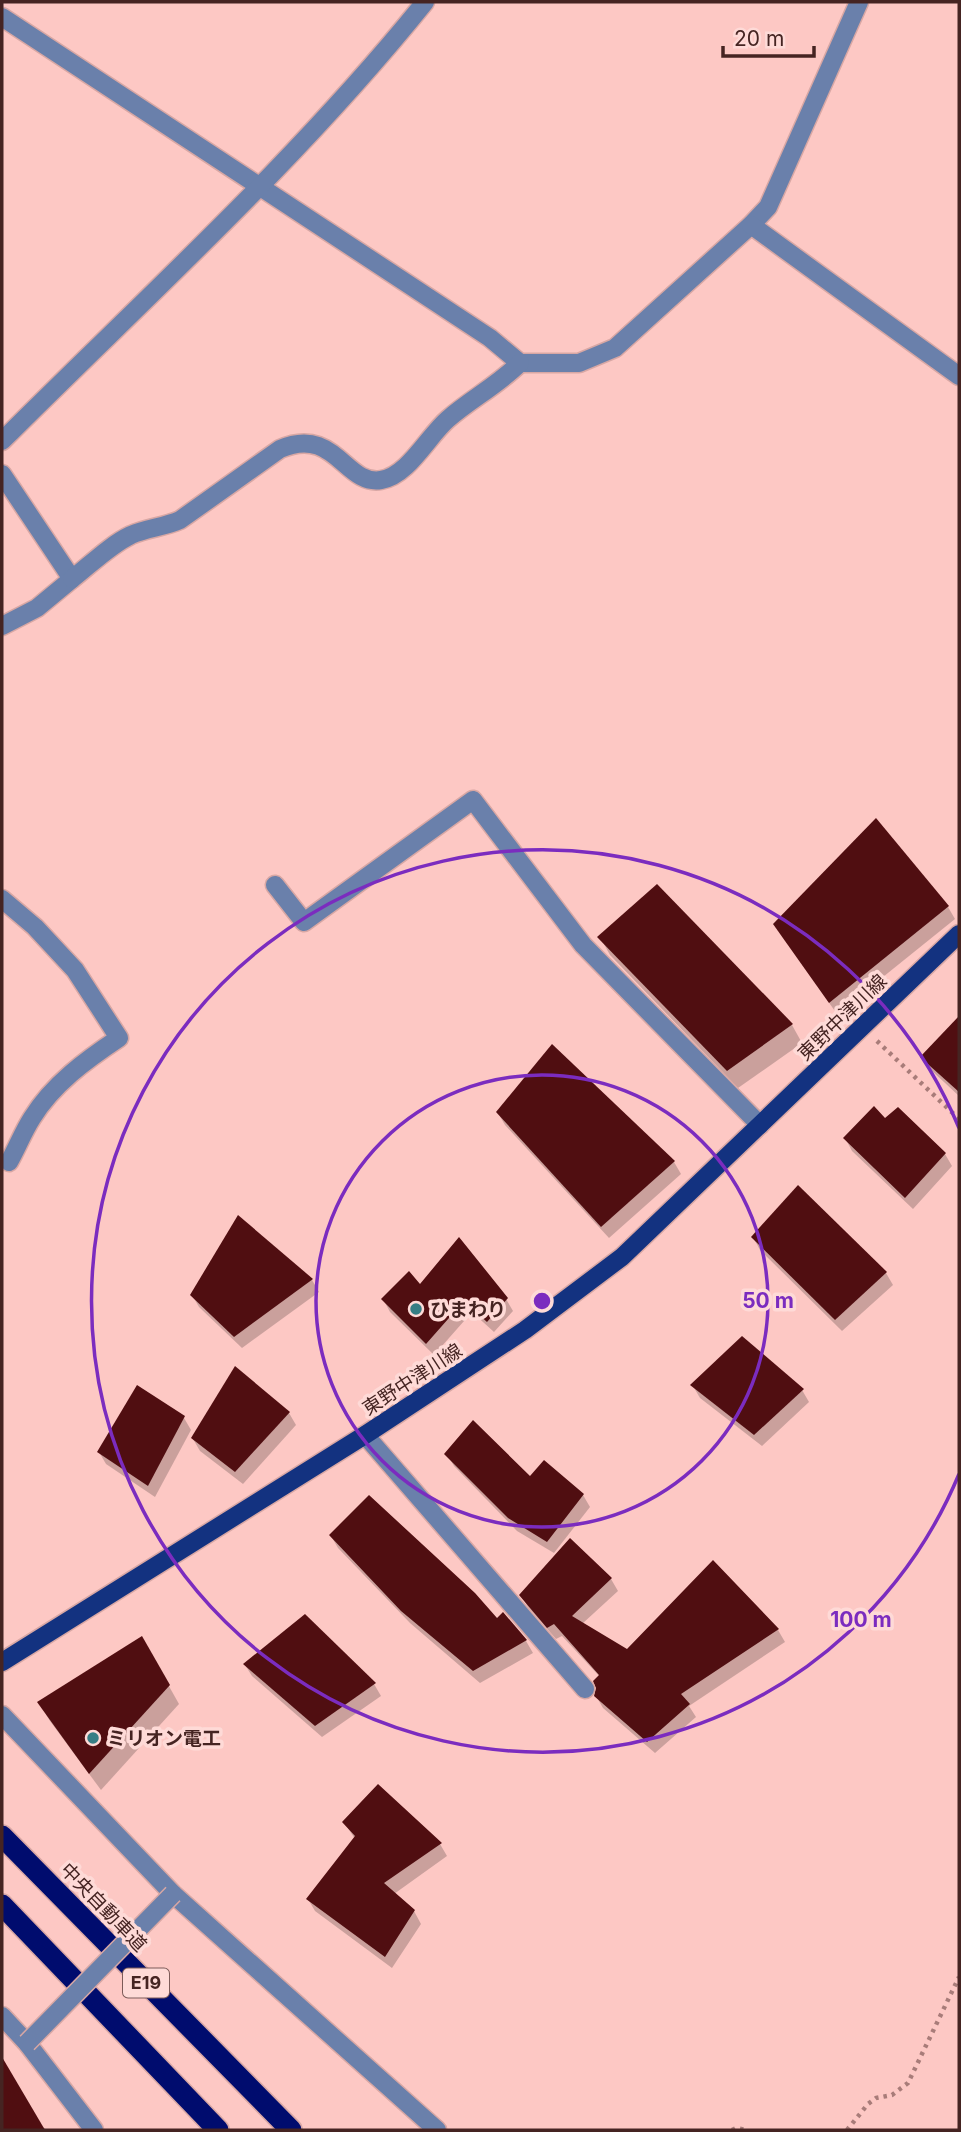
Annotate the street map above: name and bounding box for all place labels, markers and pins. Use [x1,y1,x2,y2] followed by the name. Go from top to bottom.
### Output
[530,1289,554,1313] centre of rings
[430,1298,506,1321] place label: ひまわり
[408,1301,424,1317] marker: ひまわり
[107,1727,221,1750] place label: ミリオン電工
[85,1730,101,1746] marker: ミリオン電工

